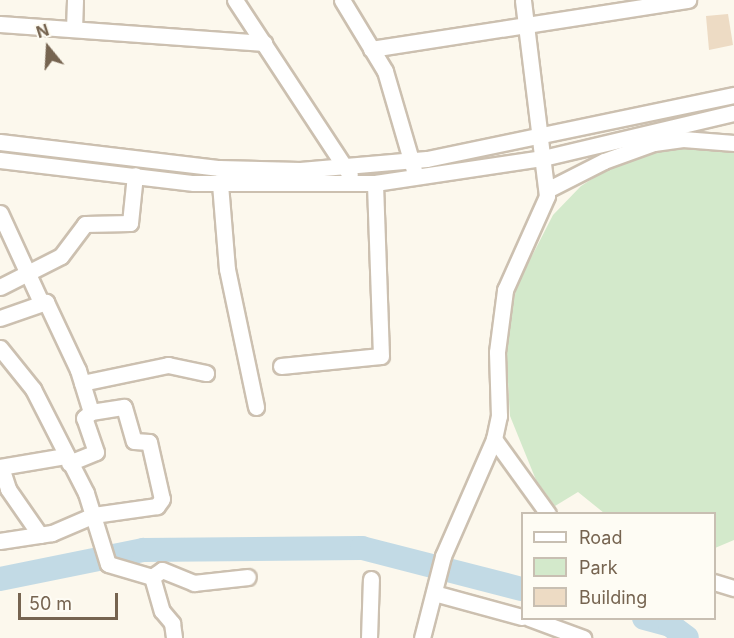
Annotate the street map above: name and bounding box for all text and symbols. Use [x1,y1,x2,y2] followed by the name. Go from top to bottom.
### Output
[18,18,78,78] north arrow
[34,19,51,42] text: N
[521,512,716,620] legend
[579,527,622,548] text: Road
[579,557,618,578] text: Park
[21,581,122,619] scale bar
[579,587,647,608] text: Building
[29,593,72,614] text: 50 m

